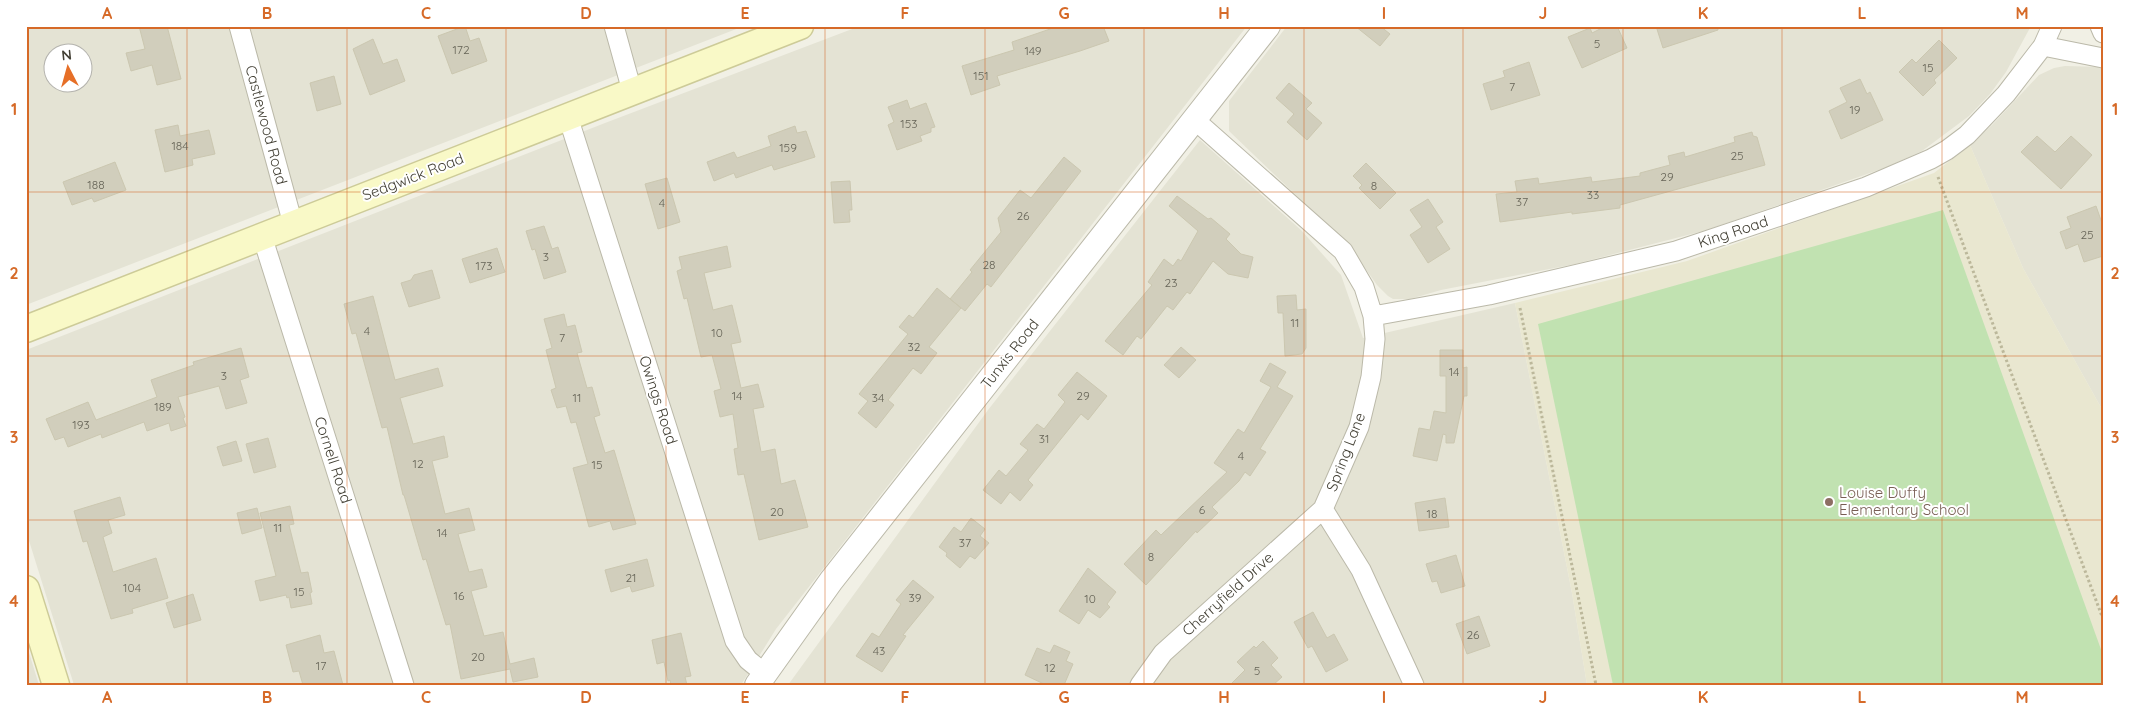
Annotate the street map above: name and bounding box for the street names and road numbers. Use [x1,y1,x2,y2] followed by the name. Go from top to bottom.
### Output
[241,63,292,187] street label: Castlewood Road
[359,148,466,205] street label: Sedgwick Road
[1695,211,1770,252] street label: King Road
[976,315,1043,392] street label: Tunxis Road
[635,353,682,447] street label: Owings Road
[1322,410,1369,494] street label: Spring Lane
[311,414,356,506] street label: Cornell Road
[1178,548,1277,640] street label: Cherryfield Drive

